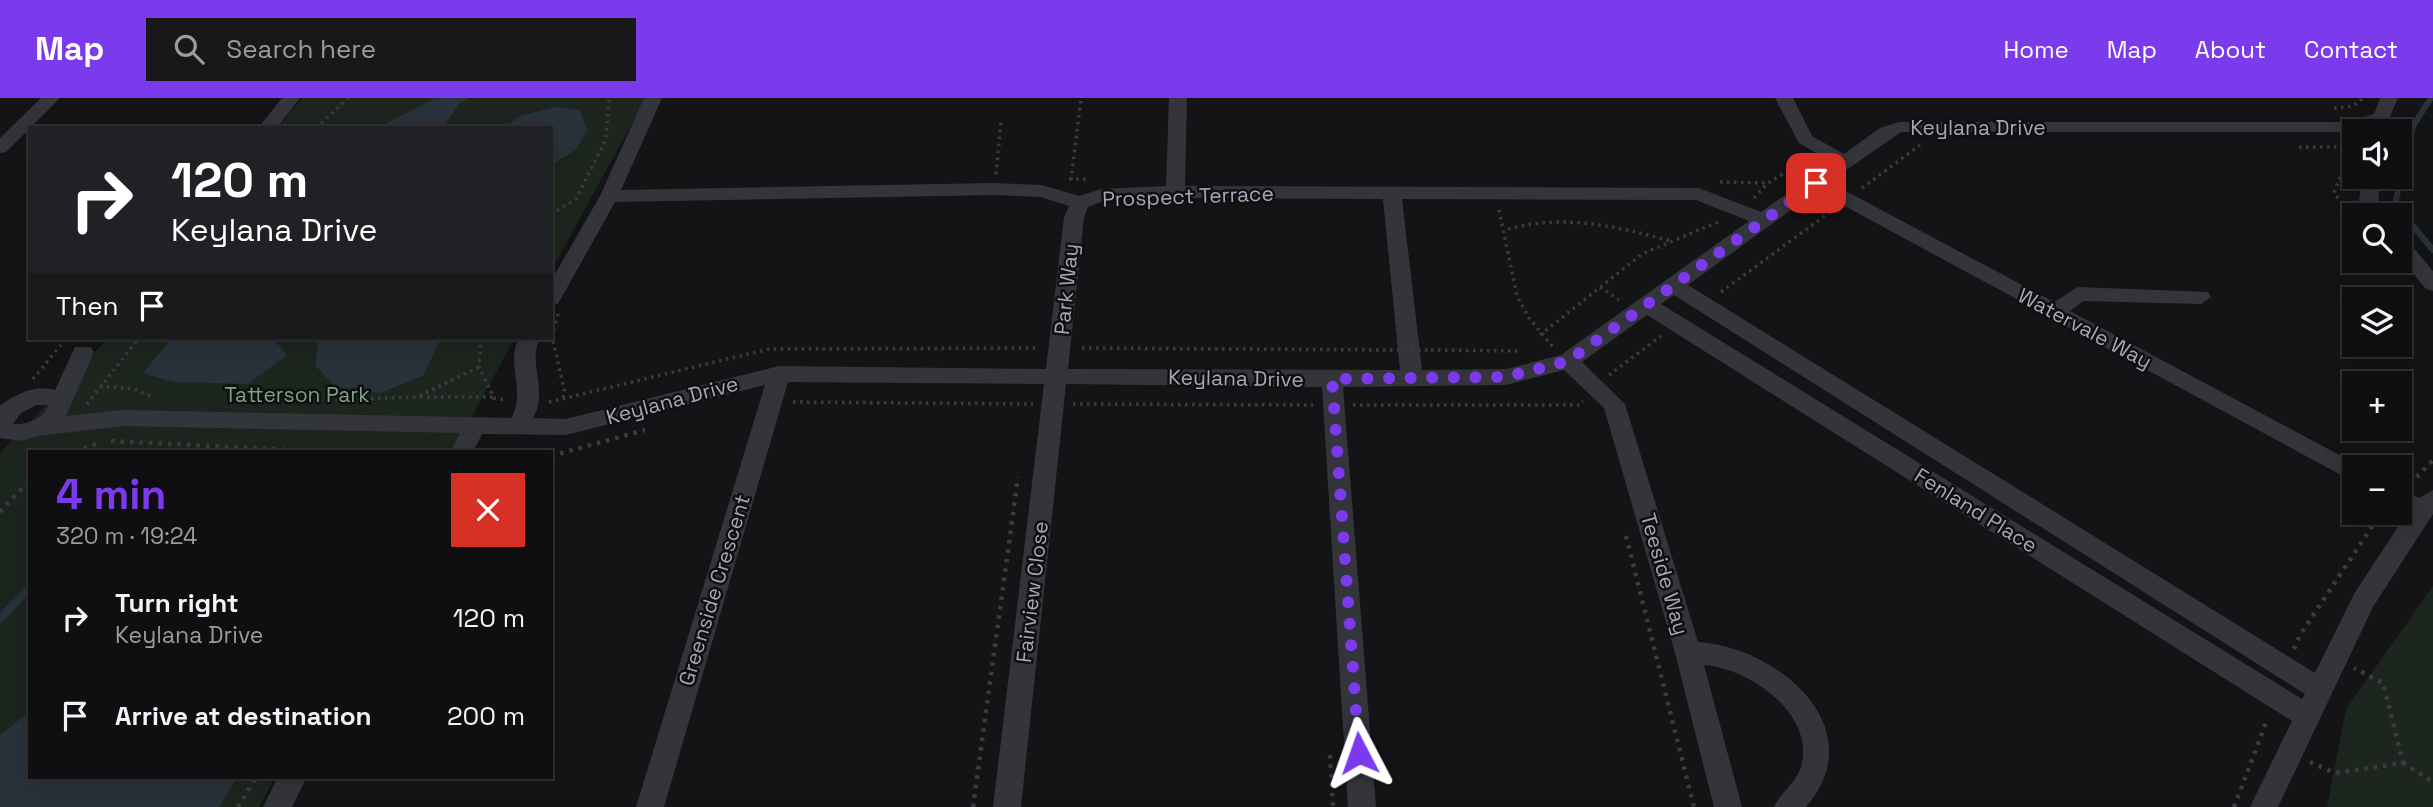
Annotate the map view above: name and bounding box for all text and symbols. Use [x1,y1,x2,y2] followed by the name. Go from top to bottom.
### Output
[146,18,636,81] search box
[35,28,104,70] text: Map
[170,30,208,68] icon: search
[226,32,376,66] text: Search here
[2003,34,2069,65] text: Home
[2107,34,2157,65] text: Map
[2195,34,2266,65] text: About
[2304,34,2398,65] text: Contact
[1910,114,2046,141] street label: Keylana Drive
[2342,119,2412,525] map controls
[2342,119,2412,189] button: sound
[171,149,308,211] text: 120 m
[1786,153,1846,213] pin
[56,154,147,245] icon: right
[1797,164,1835,202] icon: arrive
[1102,180,1274,212] street label: Prospect Terrace
[2342,203,2412,273] button: search
[171,210,378,250] text: Keylana Drive
[1048,242,1084,336] street label: Park Way
[2013,281,2157,375] street label: Watervale Way
[133,287,171,325] icon: arrive
[2342,287,2412,357] button: layers
[56,289,119,323] text: Then
[1168,363,1304,393] street label: Keylana Drive
[603,369,741,431] street label: Keylana Drive
[2342,371,2412,441] button: +
[224,381,370,408] park label: Tatterson Park
[2342,455,2412,525] button: −
[1909,461,2043,559] street label: Fenland Place
[56,468,166,521] text: 4 min
[451,473,525,547] button: close
[672,491,756,689] street label: Greenside Crescent
[1635,510,1695,638] street label: Teeside Way
[1010,520,1054,664] street label: Fairview Close
[56,521,197,551] text: 320 m · 19:24
[115,586,239,620] text: Turn right
[56,599,94,637] icon: right
[453,601,525,635] text: 120 m
[115,620,263,650] text: Keylana Drive
[56,697,94,735] icon: arrive
[115,699,372,733] text: Arrive at destination
[447,699,525,733] text: 200 m
[1322,716,1396,790] position arrow

